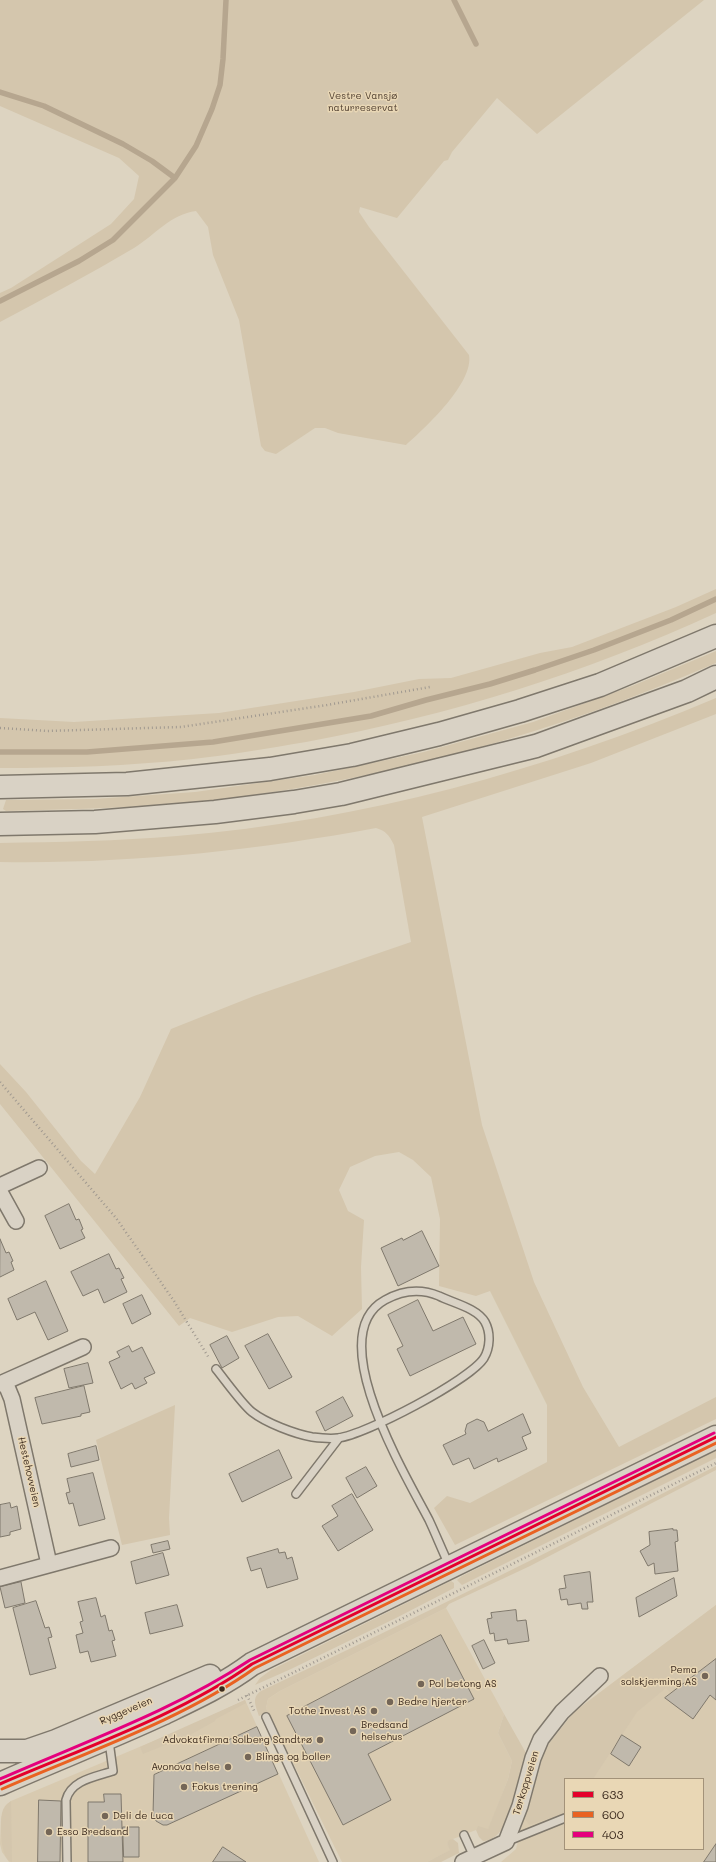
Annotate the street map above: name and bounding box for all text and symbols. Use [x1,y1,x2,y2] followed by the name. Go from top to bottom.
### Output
[328,90,398,114] park label: Vestre Vansjø naturreservat
[15,1436,43,1508] street label: Hestehovveien
[621,1664,697,1688] place label: Pema solskjerming AS
[700,1671,710,1681] marker: Pema solskjerming AS
[429,1678,497,1690] place label: Pol betong AS
[416,1679,426,1689] marker: Pol betong AS
[217,1684,227,1694] unlabelled marker
[98,1695,154,1727] street label: Ryggeveien
[398,1696,467,1708] place label: Bedre hjerter
[385,1697,395,1707] marker: Bedre hjerter
[289,1705,366,1717] place label: Tothe Invest AS
[369,1706,379,1716] marker: Tothe Invest AS
[361,1719,408,1742] place label: Bredsand helsehus
[348,1726,358,1736] marker: Bredsand helsehus
[162,1734,312,1746] place label: Advokatfirma Solberg Sandtrø
[315,1735,325,1745] marker: Advokatfirma Solberg Sandtrø
[511,1749,541,1817] street label: Tørkoppveien
[256,1751,331,1763] place label: Blings og boller
[243,1752,253,1762] marker: Blings og boller
[151,1761,220,1773] place label: Avonova helse
[223,1762,233,1772] marker: Avonova helse
[564,1778,704,1850] legend
[192,1781,258,1793] place label: Fokus trening
[179,1782,189,1792] marker: Fokus trening
[602,1786,623,1802] text: 633
[602,1806,624,1822] text: 600
[113,1810,173,1822] place label: Deli de Luca
[100,1811,110,1821] marker: Deli de Luca
[57,1826,128,1838] place label: Esso Bredsand
[602,1826,623,1842] text: 403
[44,1827,54,1837] marker: Esso Bredsand

